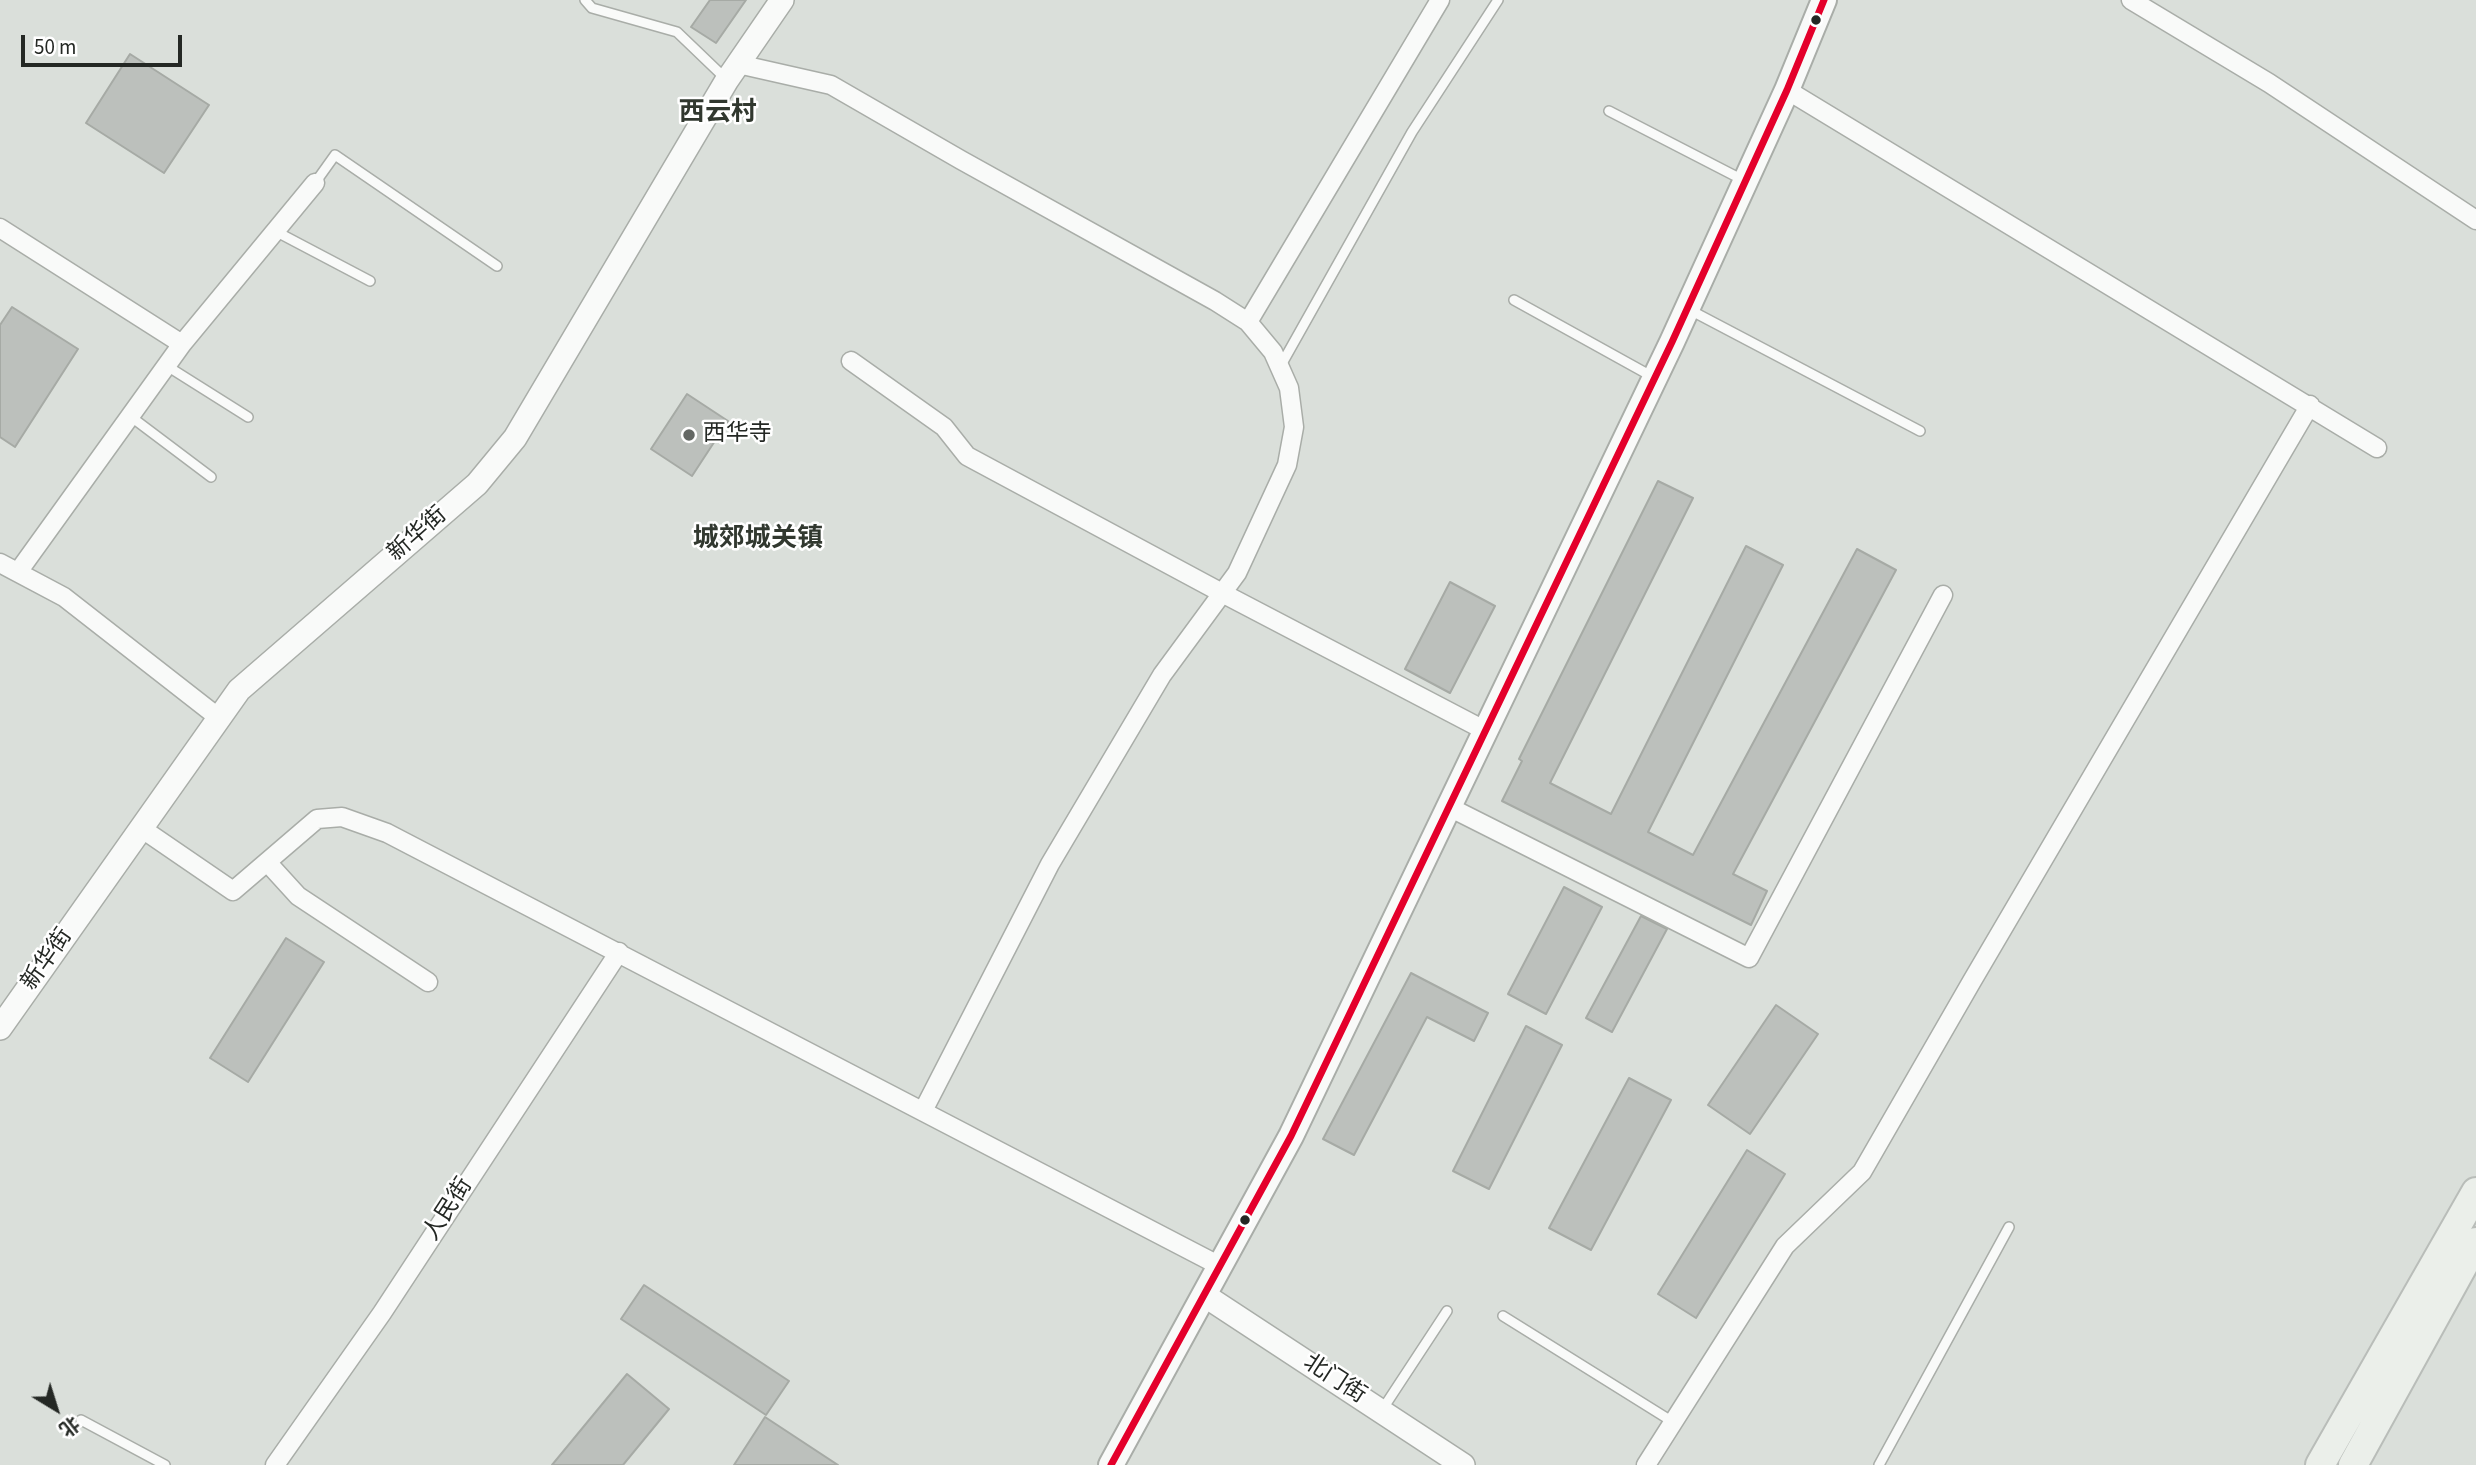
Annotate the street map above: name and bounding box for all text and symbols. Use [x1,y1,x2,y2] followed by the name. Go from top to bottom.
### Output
[1809,13,1823,27] unlabelled marker
[24,21,186,65] scale bar
[34,32,76,62] text: 50 m
[679,98,757,130] district label: 西云村
[703,421,772,449] place label: 西华寺
[681,427,697,443] marker: 西华寺
[383,502,453,568] street label: 新华街
[693,524,823,556] district label: 城郊城关镇
[17,924,79,996] street label: 新华街
[419,1174,479,1246] street label: 人民街
[1238,1213,1252,1227] unlabelled marker
[1298,1350,1370,1410] street label: 北门街
[21,1374,91,1444] north arrow
[53,1409,85,1442] text: 北

